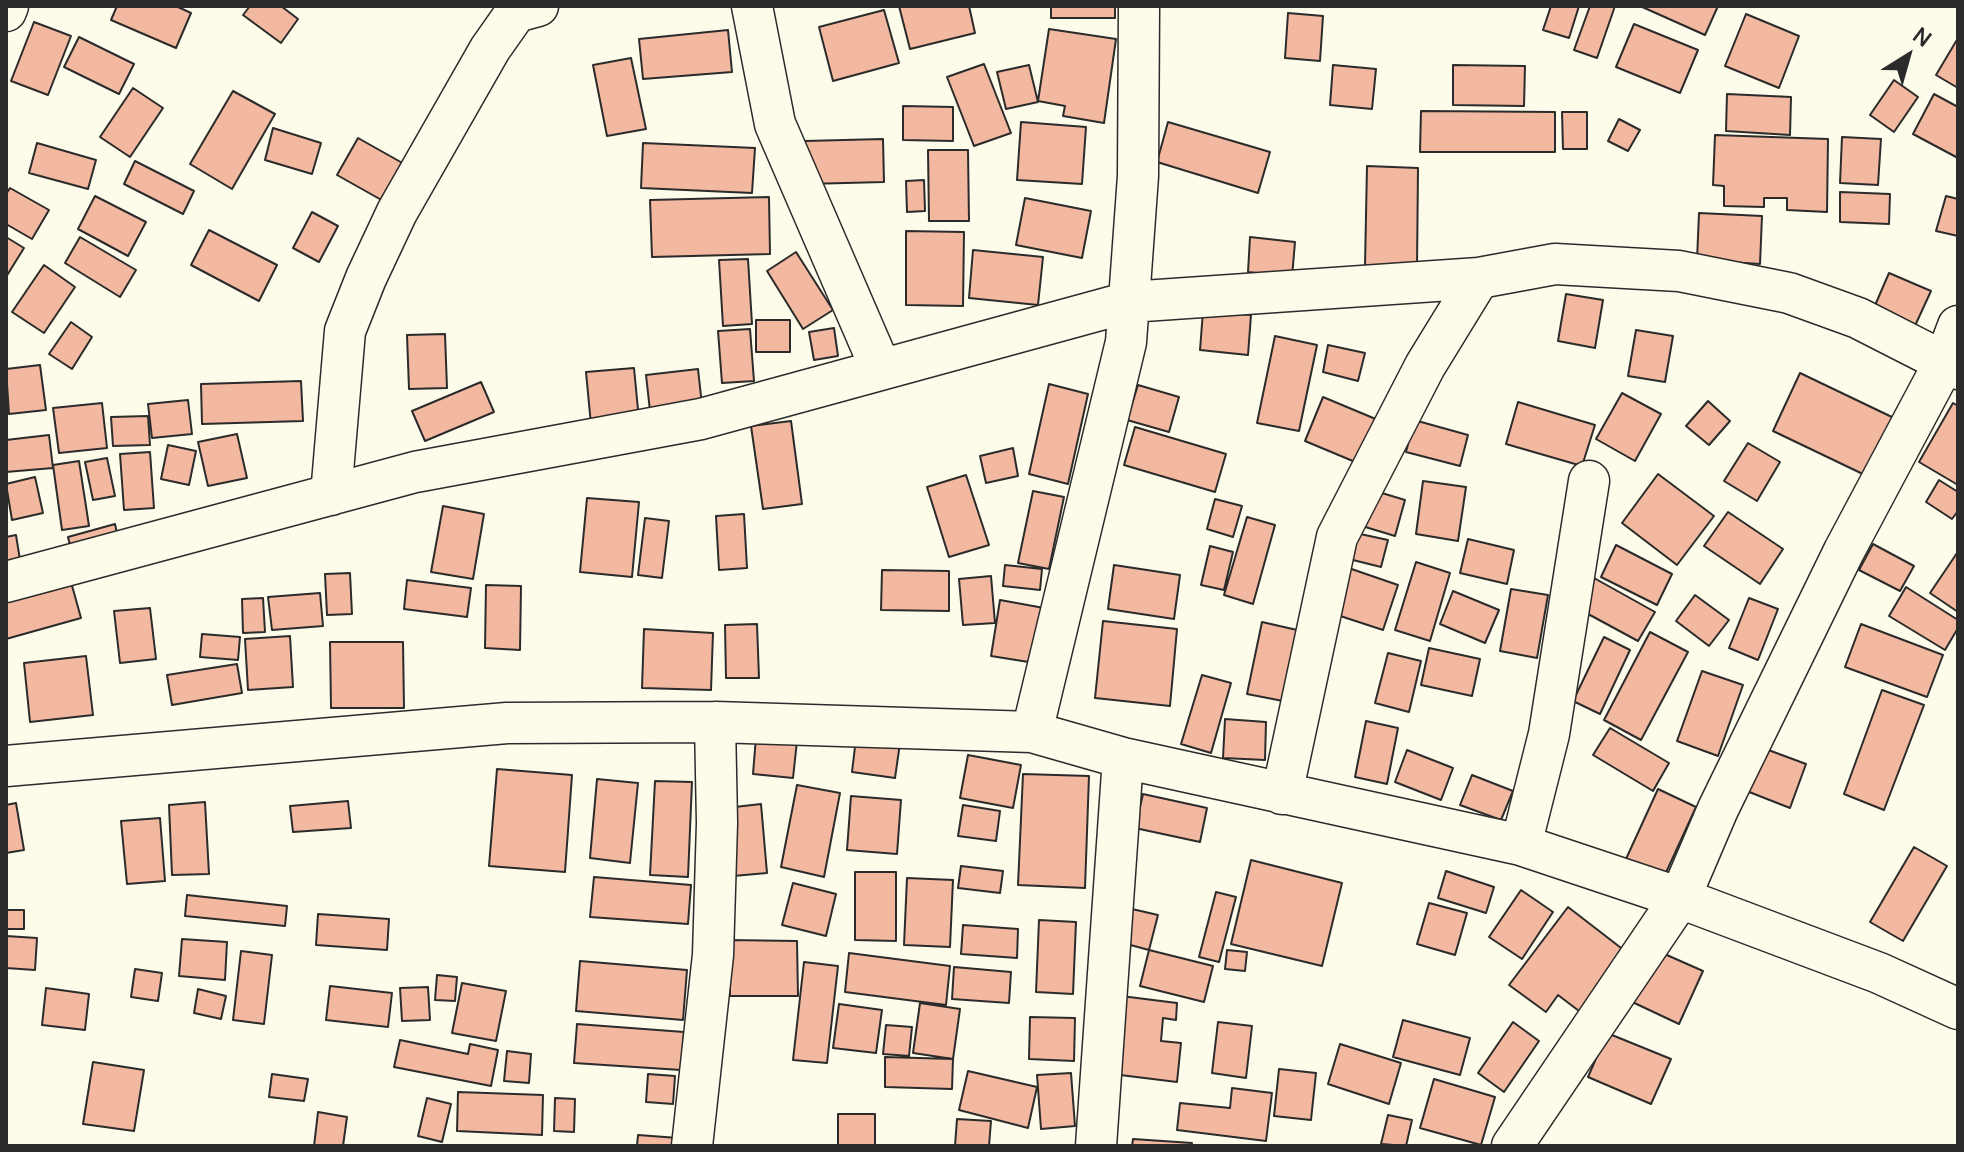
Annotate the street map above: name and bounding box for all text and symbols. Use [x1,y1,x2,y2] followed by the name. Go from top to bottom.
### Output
[1868,16,1948,96] north arrow
[1907,20,1938,54] text: N

